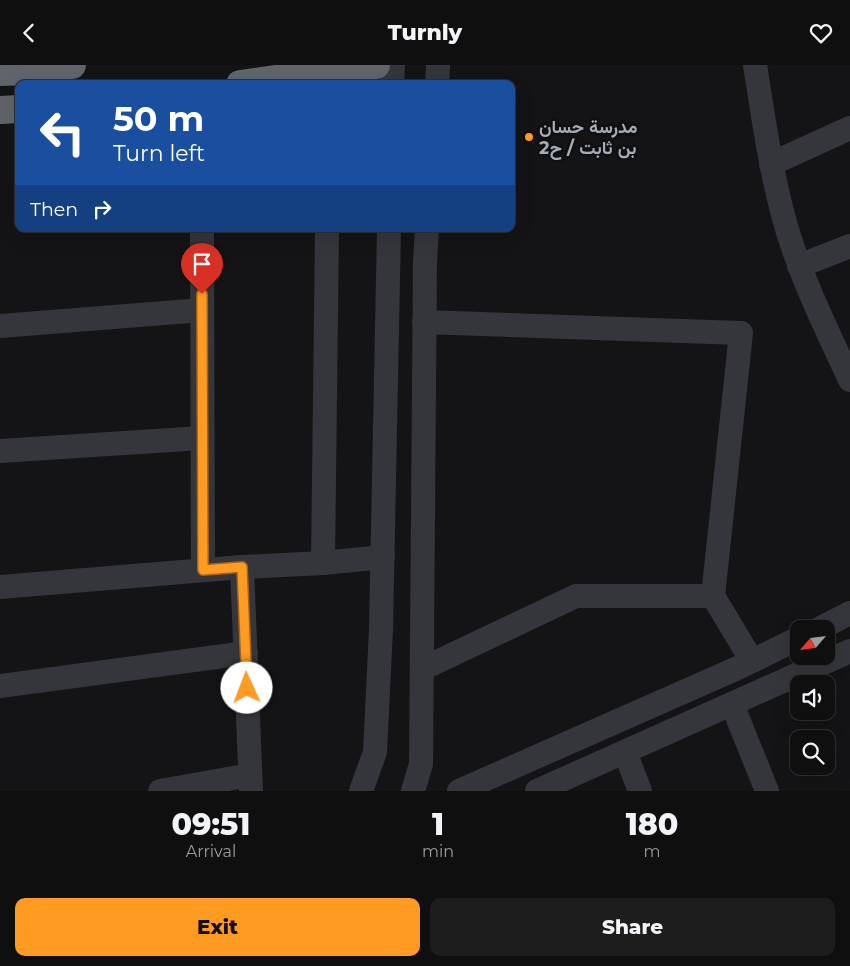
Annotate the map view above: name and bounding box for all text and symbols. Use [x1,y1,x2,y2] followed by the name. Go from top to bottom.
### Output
[15,19,43,47] icon: back
[388,19,462,46] text: Turnly
[807,19,835,47] icon: heart
[113,97,204,140] text: 50 m
[30,100,95,165] icon: left
[539,116,638,160] place label: مدرسة حسان بن ثابت / ح2
[523,131,535,143] marker: مدرسة حسان بن ثابت / ح2
[113,140,205,167] text: Turn left
[88,195,116,223] icon: right
[30,198,78,221] text: Then
[181,243,223,294] pin
[188,250,216,278] icon: arrive
[790,620,835,665] north arrow
[790,620,835,775] map controls
[220,661,272,713] position arrow
[790,675,835,720] button: sound
[790,730,835,775] button: search
[172,806,250,843] text: 09:51
[432,806,444,843] text: 1
[626,806,678,843] text: 180
[186,842,236,861] text: Arrival
[422,842,454,861] text: min
[644,842,661,861] text: m
[15,898,420,956] button: Exit
[430,898,835,956] button: Share

